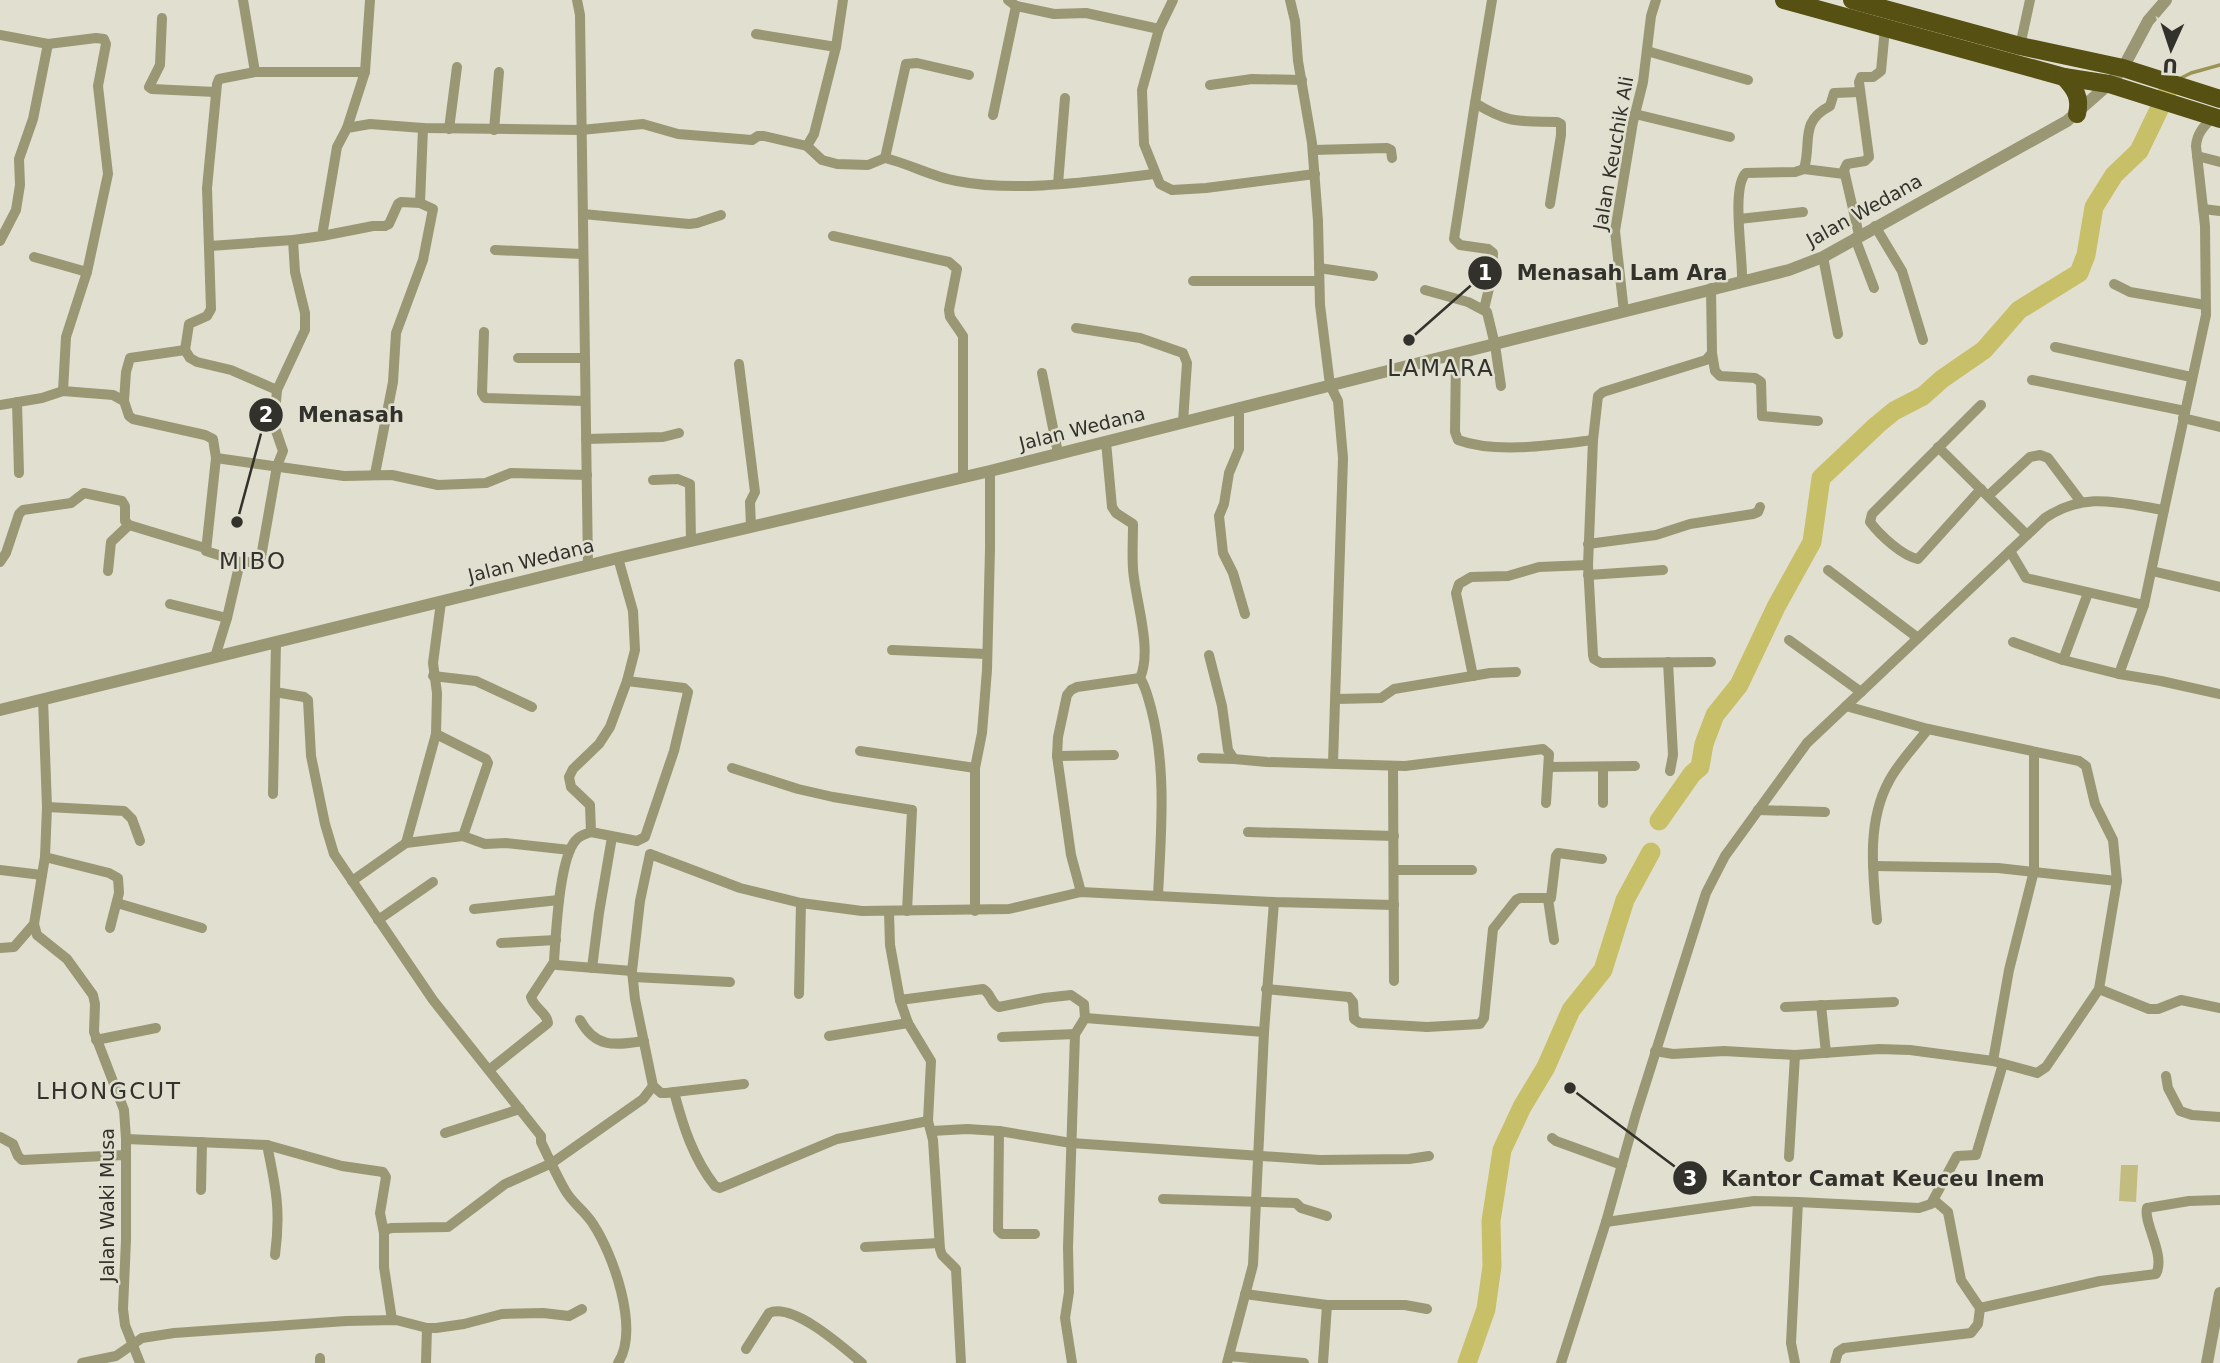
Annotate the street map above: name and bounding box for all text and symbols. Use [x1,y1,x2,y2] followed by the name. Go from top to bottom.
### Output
[2136,14,2206,84] north arrow
[2162,55,2178,77] text: U
[1588,74,1637,233] street label: Jalan Keuchik Ali
[1801,169,1926,251] street label: Jalan Wedana
[1468,252,1741,294] callout: Menasah Lam Ara
[1478,261,1492,285] text: 1
[1517,261,1727,285] text: Menasah Lam Ara
[1387,355,1495,381] district label: LAMARA
[249,394,418,436] callout: Menasah
[1016,402,1147,455] street label: Jalan Wedana
[259,403,273,427] text: 2
[298,403,404,427] text: Menasah
[465,534,596,587] street label: Jalan Wedana
[219,548,287,574] district label: MIBO
[36,1078,182,1104] district label: LHONGCUT
[96,1128,118,1283] street label: Jalan Waki Musa
[1672,1157,2059,1199] callout: Kantor Camat Keuceu Inem
[1683,1167,1697,1191] text: 3
[1721,1167,2045,1191] text: Kantor Camat Keuceu Inem

